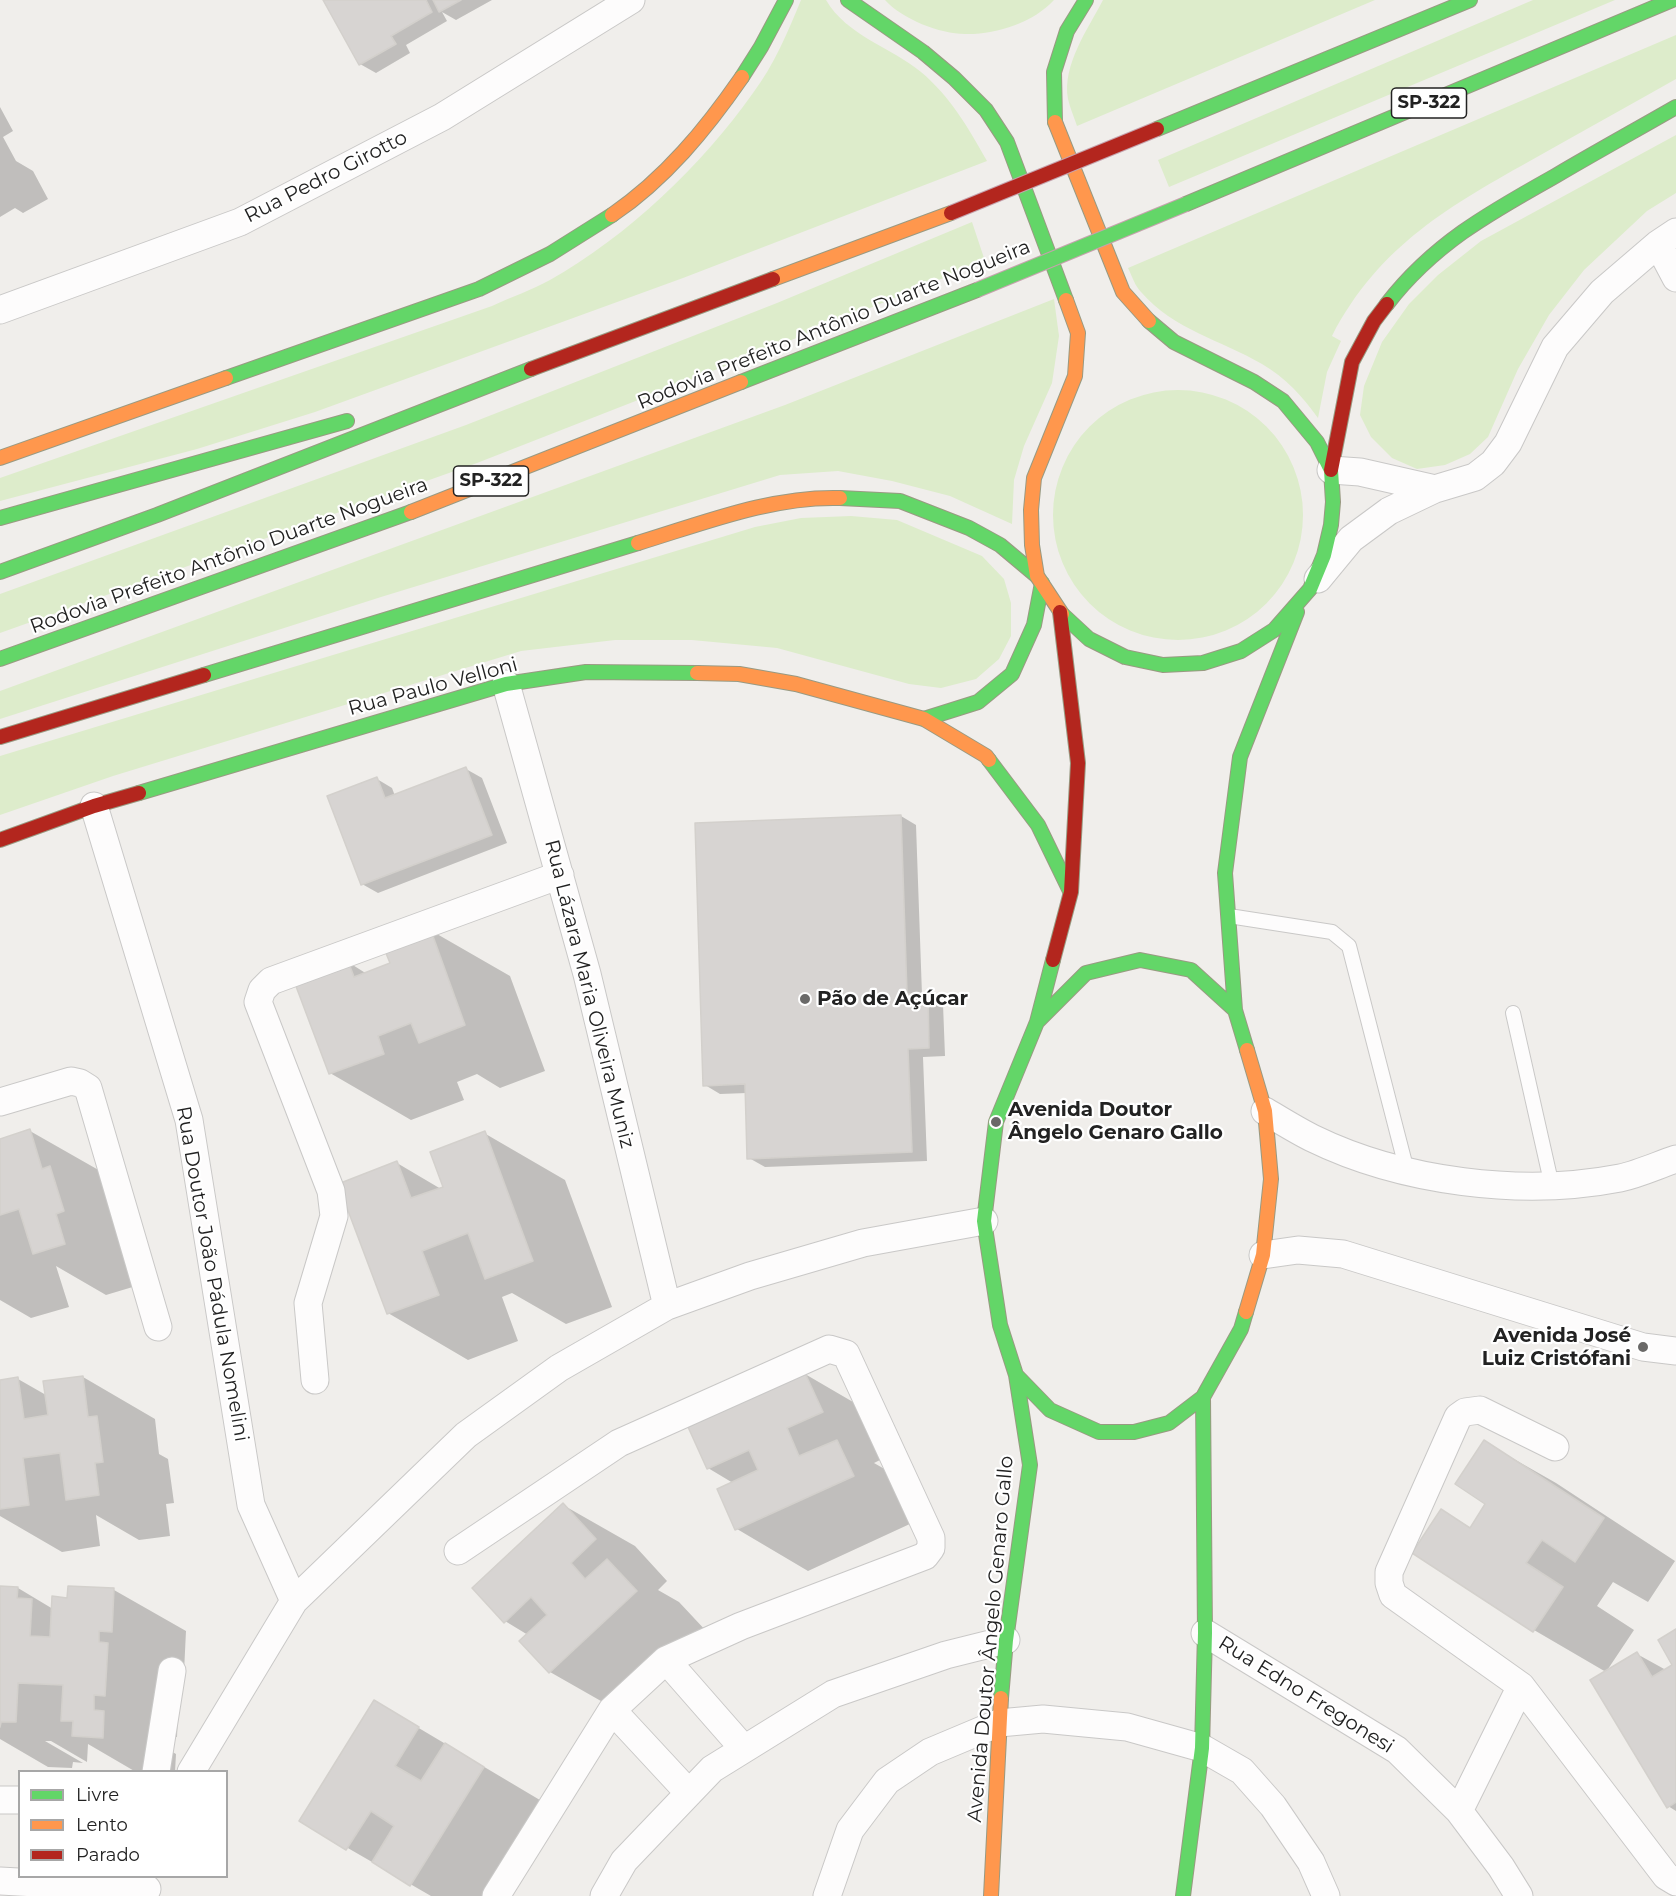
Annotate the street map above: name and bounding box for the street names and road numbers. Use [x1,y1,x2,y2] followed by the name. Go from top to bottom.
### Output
[1392,88,1466,118] road number: SP-322
[241,126,411,228] street label: Rua Pedro Girotto
[634,235,1034,415] street label: Rodovia Prefeito Antônio Duarte Nogueira
[454,466,528,496] road number: SP-322
[27,473,431,639] street label: Rodovia Prefeito Antônio Duarte Nogueira
[346,653,520,721] street label: Rua Paulo Velloni
[539,837,639,1151] street label: Rua Lázara Maria Oliveira Muniz
[171,1104,253,1444] street label: Rua Doutor João Pádula Nomelini
[963,1455,1019,1823] street label: Avenida Doutor Ângelo Genaro Gallo
[1214,1631,1398,1759] street label: Rua Edno Fregonesi

